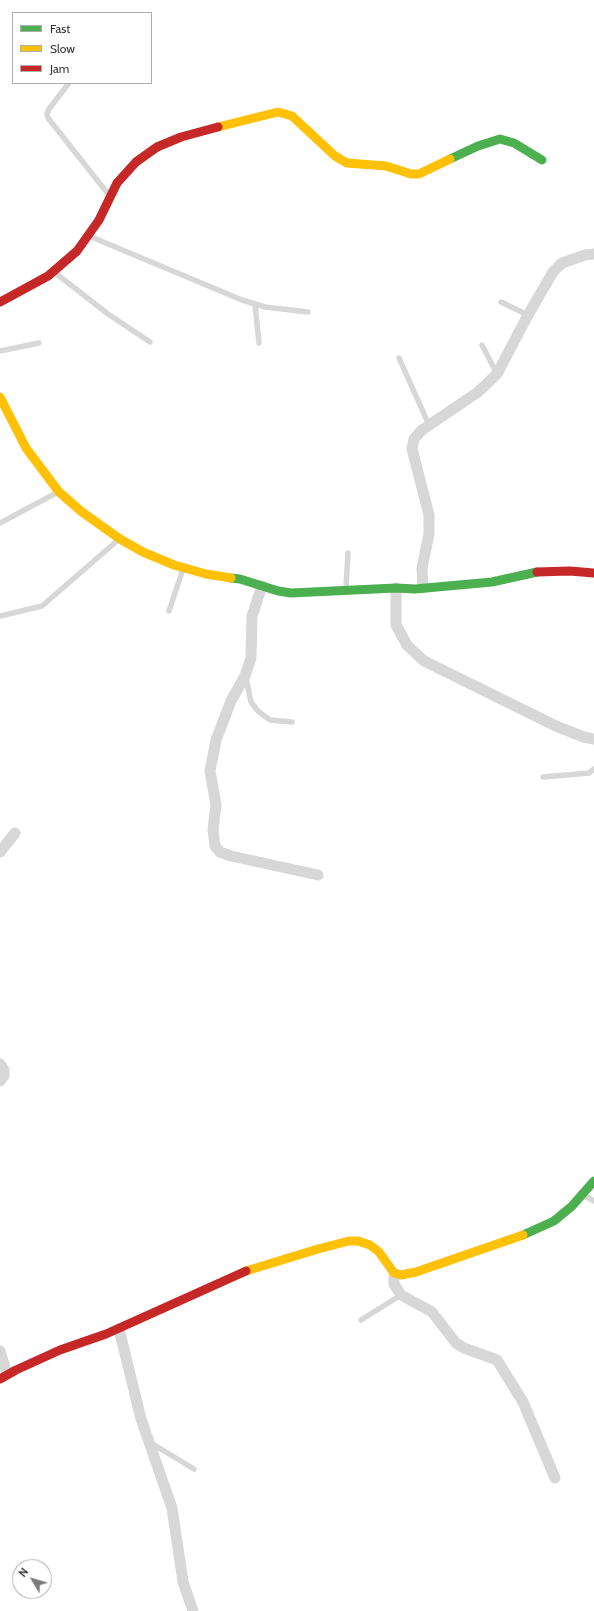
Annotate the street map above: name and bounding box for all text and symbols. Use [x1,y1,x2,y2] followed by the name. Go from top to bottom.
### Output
[12,12,152,84] legend
[50,21,70,36] text: Fast
[50,41,75,56] text: Slow
[50,61,69,76] text: Jam
[12,1559,52,1599] north arrow
[15,1565,31,1580] text: N

